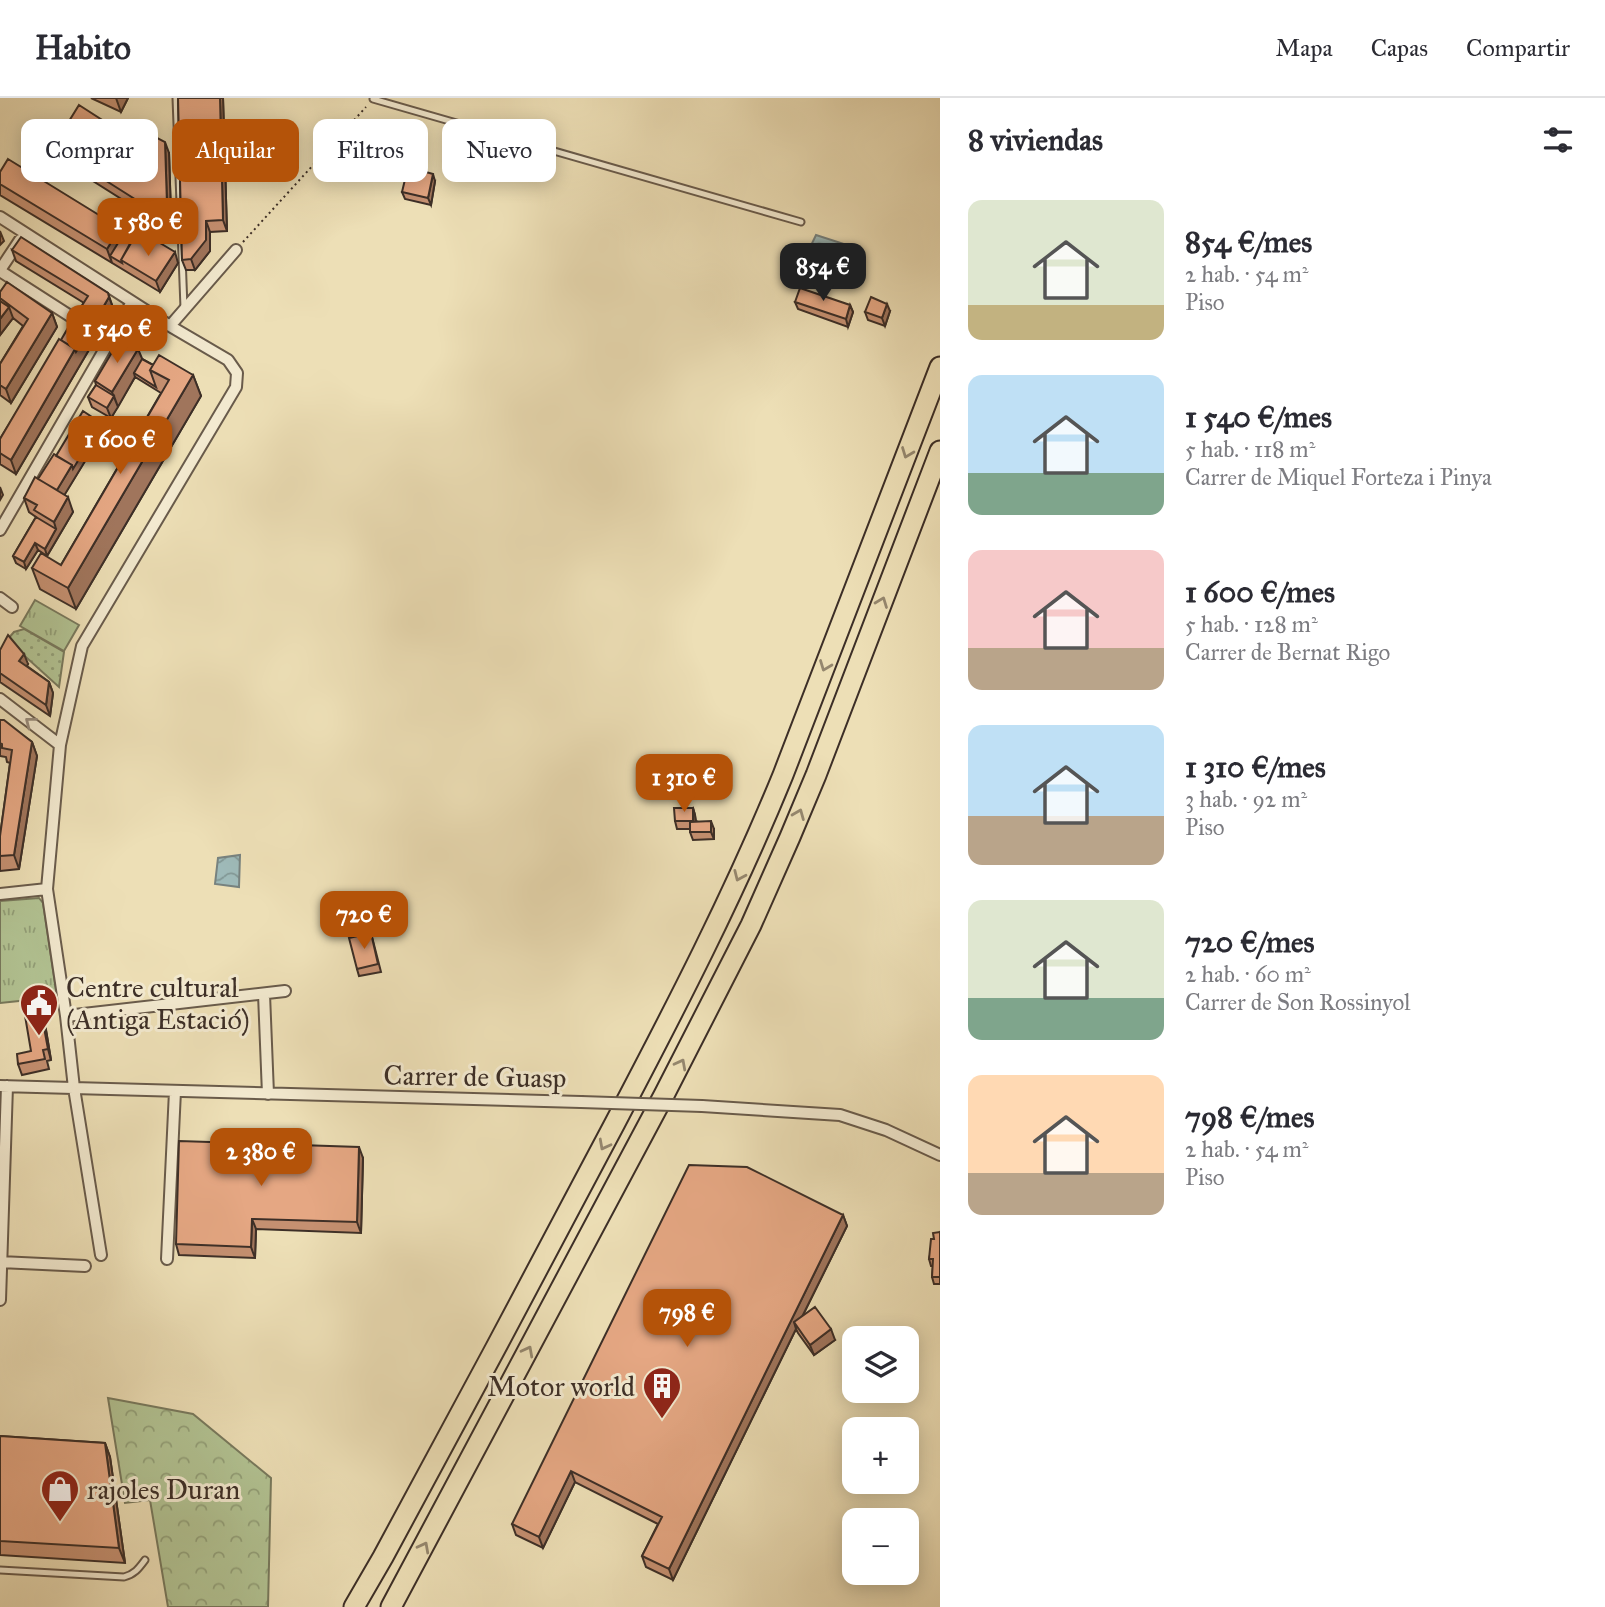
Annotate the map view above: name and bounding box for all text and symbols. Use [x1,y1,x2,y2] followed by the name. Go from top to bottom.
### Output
[35,28,131,68] text: Habito
[1276,33,1333,63] text: Mapa
[1371,33,1428,63] text: Capas
[1466,33,1570,63] text: Compartir
[21,119,158,182] chip: Comprar
[172,119,299,182] chip: Alquilar
[313,119,428,182] chip: Filtros
[442,119,556,182] chip: Nuevo
[1539,121,1577,159] icon: filters
[968,122,1103,158] text: 8 viviendas
[83,198,213,258] pin: 1 580 €
[113,207,183,235] text: 1 580 €
[1185,224,1312,260] text: 854 €/mes
[1024,228,1108,312] icon: home
[774,244,872,303] pin: 854 €
[796,252,850,280] text: 854 €
[1185,260,1309,288] text: 2 hab. · 54 m²
[1185,288,1225,316] text: Piso
[52,306,182,365] pin: 1 540 €
[82,314,152,342] text: 1 540 €
[1185,399,1332,435] text: 1 540 €/mes
[1024,403,1108,487] icon: home
[55,416,185,476] pin: 1 600 €
[84,425,156,453] text: 1 600 €
[1185,435,1315,463] text: 5 hab. · 118 m²
[901,447,915,459] one-way arrow
[1185,463,1492,491] text: Carrer de Miquel Forteza i Pinya
[1185,574,1335,610] text: 1 600 €/mes
[1024,578,1108,662] icon: home
[874,597,888,609] one-way arrow
[1185,610,1318,638] text: 5 hab. · 128 m²
[1185,638,1390,666] text: Carrer de Bernat Rigo
[820,659,834,671] one-way arrow
[25,718,38,731] one-way arrow
[1185,749,1326,785] text: 1 310 €/mes
[1024,753,1108,837] icon: home
[619,754,749,814] pin: 1 310 €
[652,763,716,791] text: 1 310 €
[1185,785,1307,813] text: 3 hab. · 92 m²
[791,809,805,821] one-way arrow
[1185,813,1225,841] text: Piso
[733,869,747,882] one-way arrow
[315,892,413,951] pin: 720 €
[336,900,392,928] text: 720 €
[1185,924,1315,960] text: 720 €/mes
[1024,928,1108,1012] icon: home
[1185,960,1311,988] text: 2 hab. · 60 m²
[66,970,250,1037] place label: Centre cultural (Antiga Estació)
[18,982,60,1037] public building icon: Centre cultural (Antiga Estació)
[1185,988,1410,1016] text: Carrer de Son Rossinyol
[383,1057,567,1096] street label: Carrer de Guasp
[672,1059,686,1071] one-way arrow
[1185,1099,1314,1135] text: 798 €/mes
[1024,1103,1108,1187] icon: home
[196,1128,326,1188] pin: 2 380 €
[1185,1135,1309,1163] text: 2 hab. · 54 m²
[226,1137,296,1165] text: 2 380 €
[598,1138,612,1150] one-way arrow
[1185,1163,1225,1191] text: Piso
[638,1290,736,1349] pin: 798 €
[659,1298,715,1326] text: 798 €
[842,1326,919,1585] map controls
[842,1326,919,1403] button: layers
[520,1346,533,1359] one-way arrow
[641,1365,683,1420] building icon: Motor world
[487,1369,635,1404] place label: Motor world
[842,1417,919,1494] button: +
[39,1468,81,1523] shop icon: rajoles Duran
[87,1472,240,1507] place label: rajoles Duran
[842,1508,919,1585] button: −
[415,1542,429,1554] one-way arrow

